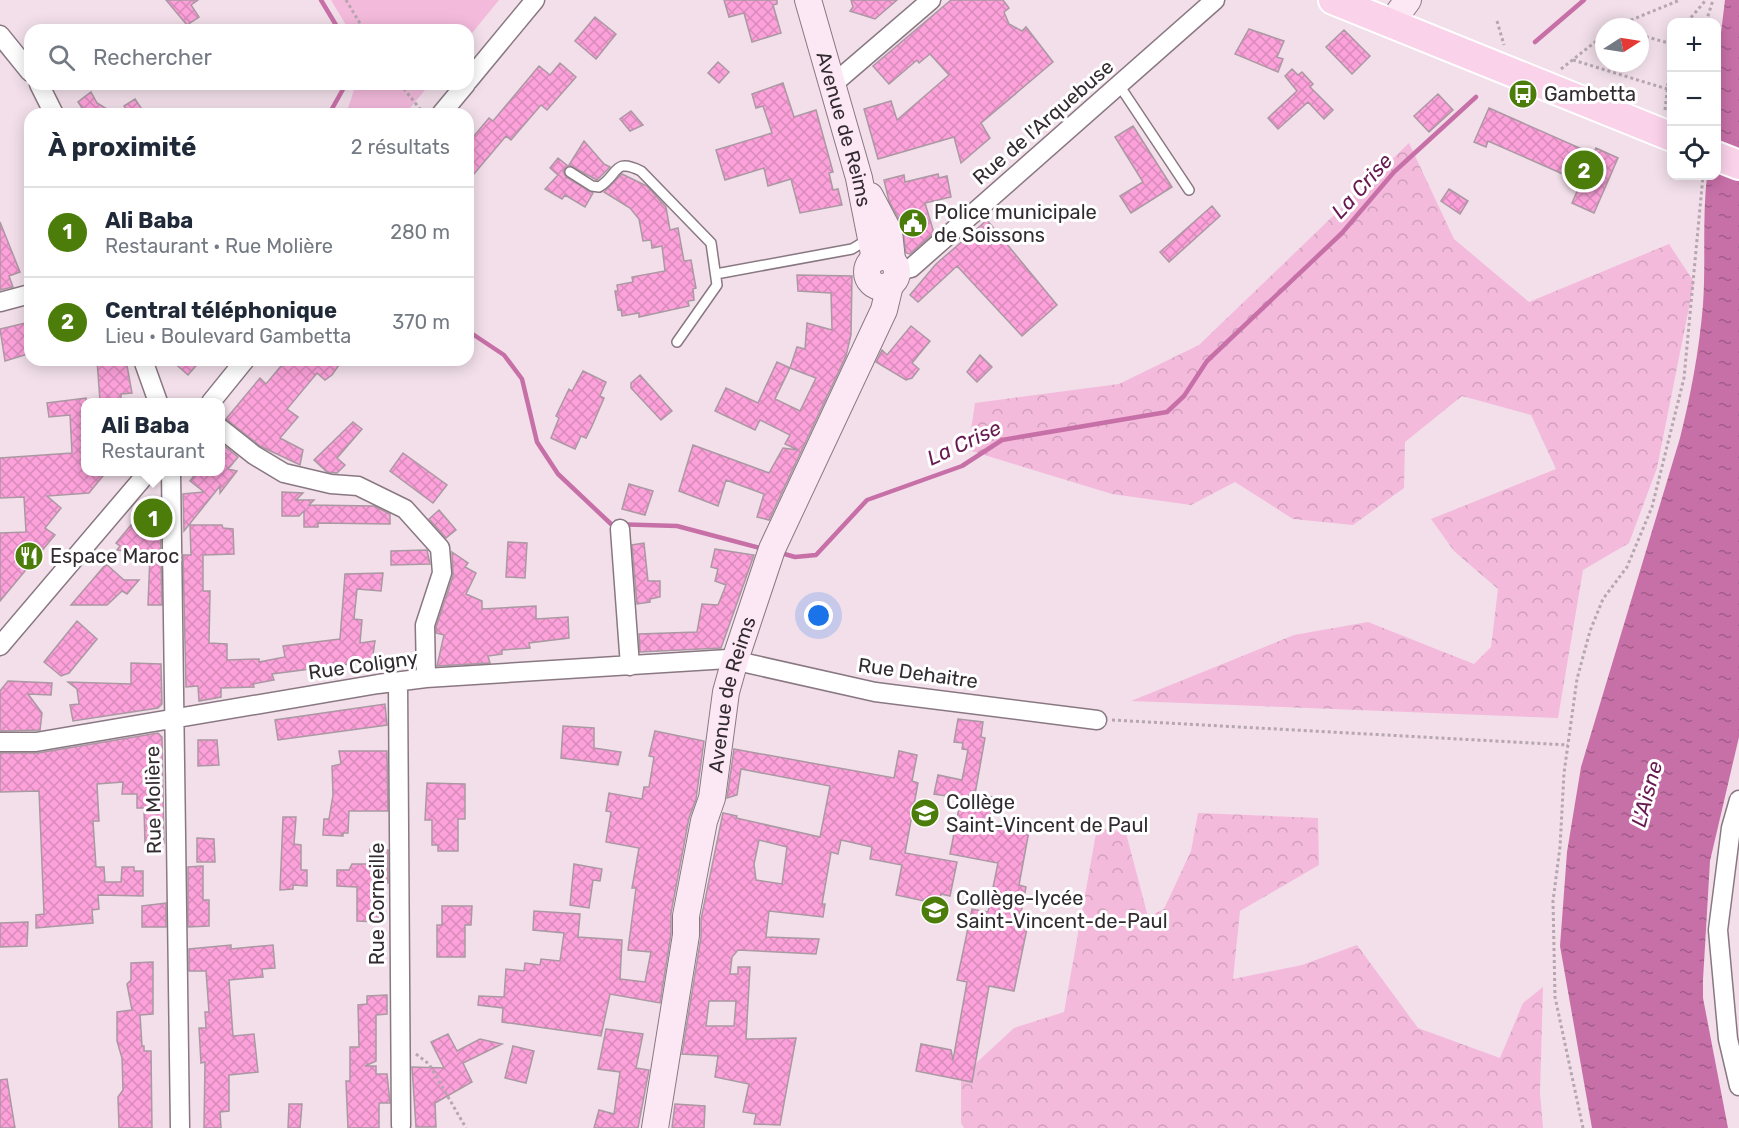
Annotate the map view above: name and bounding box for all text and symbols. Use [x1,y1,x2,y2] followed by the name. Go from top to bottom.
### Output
[1595,18,1649,72] north arrow
[1667,18,1721,180] map controls
[1667,18,1721,72] button: +
[24,24,474,90] search box
[45,41,78,74] icon: search
[93,44,212,71] text: Rechercher
[811,49,876,209] street label: Avenue de Reims
[968,54,1118,190] street label: Rue de l'Arquebuse
[1667,72,1721,126] button: −
[1507,78,1539,110] bus stop icon: Gambetta
[1544,82,1636,106] place label: Gambetta
[1667,126,1721,180] button: locate
[48,132,197,163] text: À proximité
[351,135,450,159] text: 2 résultats
[1326,148,1397,223] water label: La Crise
[1564,148,1604,192] pin: 2
[934,200,1097,247] place label: Police municipale de Soissons
[105,207,193,234] text: Ali Baba
[897,207,929,239] public building icon: Police municipale de Soissons
[63,220,72,244] text: 1
[390,220,450,244] text: 280 m
[105,234,333,258] text: Restaurant · Rue Molière
[105,297,337,324] text: Central téléphonique
[61,310,74,334] text: 2
[392,310,450,334] text: 370 m
[105,324,351,348] text: Lieu · Boulevard Gambetta
[81,398,225,476] popup
[101,412,190,439] text: Ali Baba
[923,414,1005,471] water label: La Crise
[101,439,205,463] text: Restaurant
[134,496,172,540] pin: 1
[13,540,45,572] restaurant icon: Espace Maroc
[50,544,179,568] place label: Espace Maroc
[804,601,833,630] your location
[703,613,761,774] street label: Avenue de Reims
[307,645,419,685] street label: Rue Coligny
[857,653,979,693] street label: Rue Dehaitre
[140,746,166,854] street label: Rue Molière
[1626,758,1667,829] water label: L'Aisne
[946,790,1148,837] place label: Collège Saint-Vincent de Paul
[909,797,941,829] school or university icon: Collège Saint-Vincent de Paul
[365,843,389,965] street label: Rue Corneille
[956,886,1168,933] place label: Collège-lycée Saint-Vincent-de-Paul
[919,894,951,926] school or university icon: Collège-lycée Saint-Vincent-de-Paul

